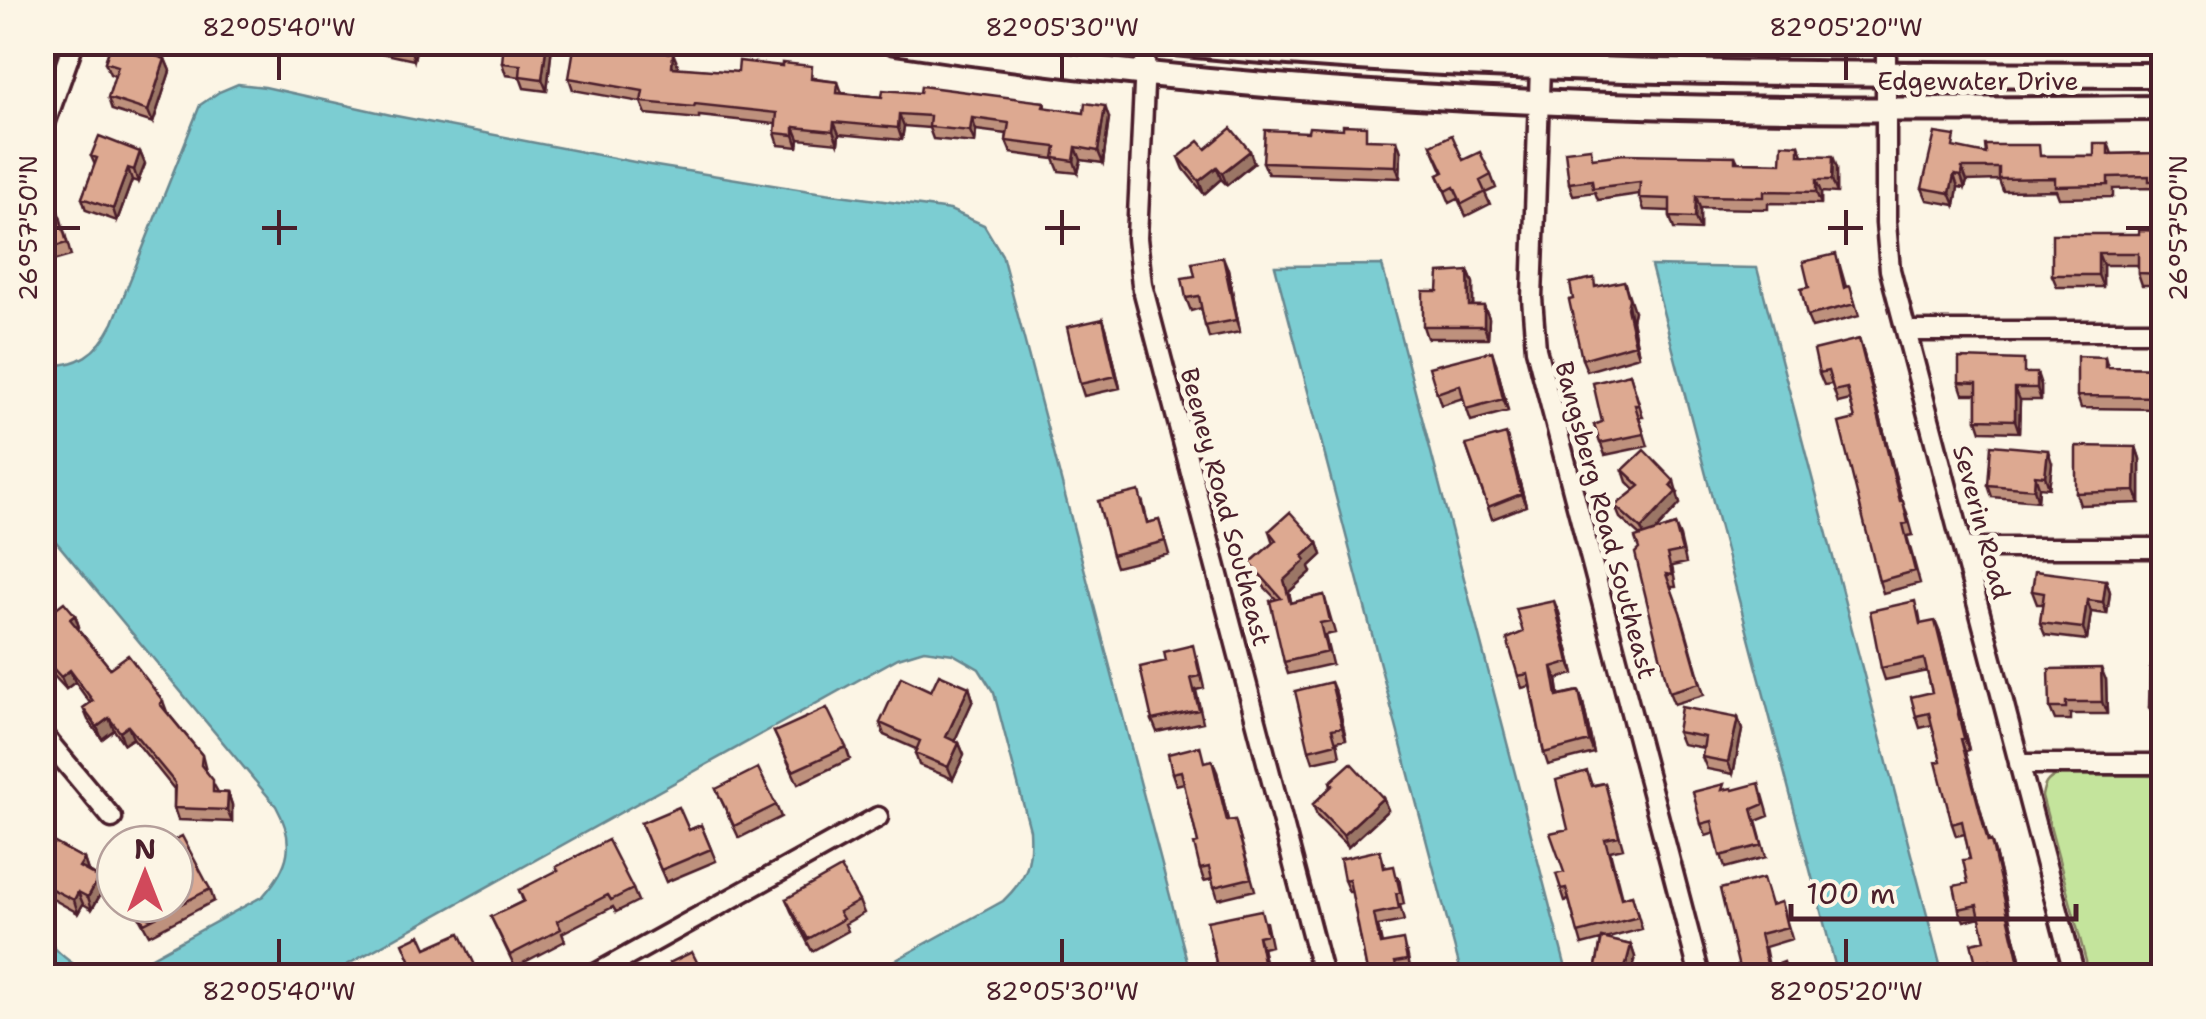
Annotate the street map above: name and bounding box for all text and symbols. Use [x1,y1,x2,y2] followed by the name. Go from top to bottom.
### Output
[202,10,356,44] text: 82°05'40"W
[985,10,1139,44] text: 82°05'30"W
[1769,10,1923,44] text: 82°05'20"W
[1877,64,2079,98] street label: Edgewater Drive
[11,155,45,301] text: 26°57'50"N
[2161,155,2195,301] text: 26°57'50"N
[1547,357,1665,683] street label: Bangsberg Road Southeast
[1172,364,1280,650] street label: Beeney Road Southeast
[1945,441,2019,603] street label: Severin Road
[95,824,195,924] north arrow
[134,830,156,868] text: N
[1791,859,2076,921] scale bar
[1806,873,1896,914] text: 100 m
[202,974,356,1008] text: 82°05'40"W
[985,974,1139,1008] text: 82°05'30"W
[1769,974,1923,1008] text: 82°05'20"W

